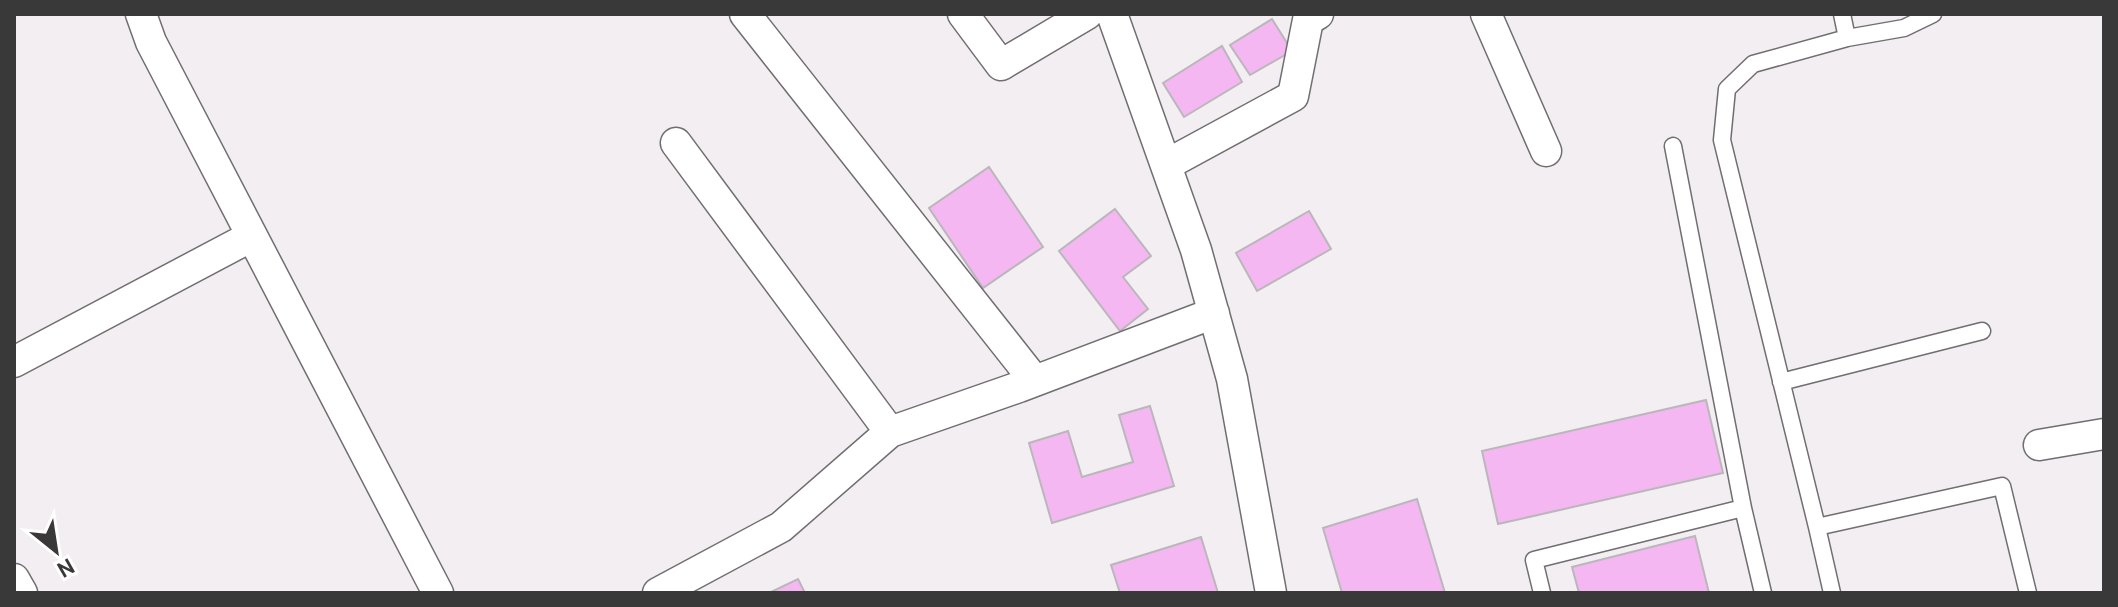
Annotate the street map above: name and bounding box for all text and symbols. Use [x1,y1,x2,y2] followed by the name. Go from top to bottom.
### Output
[16,511,96,591] north arrow
[52,552,79,583] text: N

